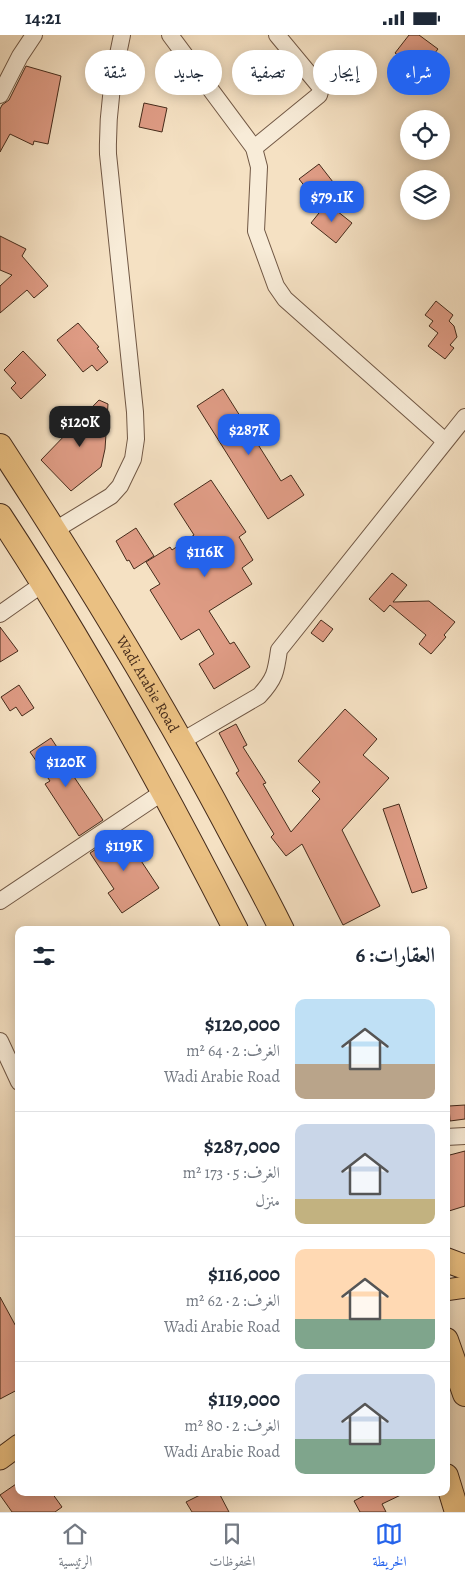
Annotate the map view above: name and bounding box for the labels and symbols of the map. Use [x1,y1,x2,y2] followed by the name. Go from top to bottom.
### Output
[291,181,373,223] pin: $79.1K
[45,405,115,448] pin: $120K
[214,413,284,456] pin: $287K
[170,535,240,578] pin: $116K
[111,631,184,737] street label: Wadi Arabie Road
[31,745,101,788] pin: $120K
[89,829,159,872] pin: $119K

